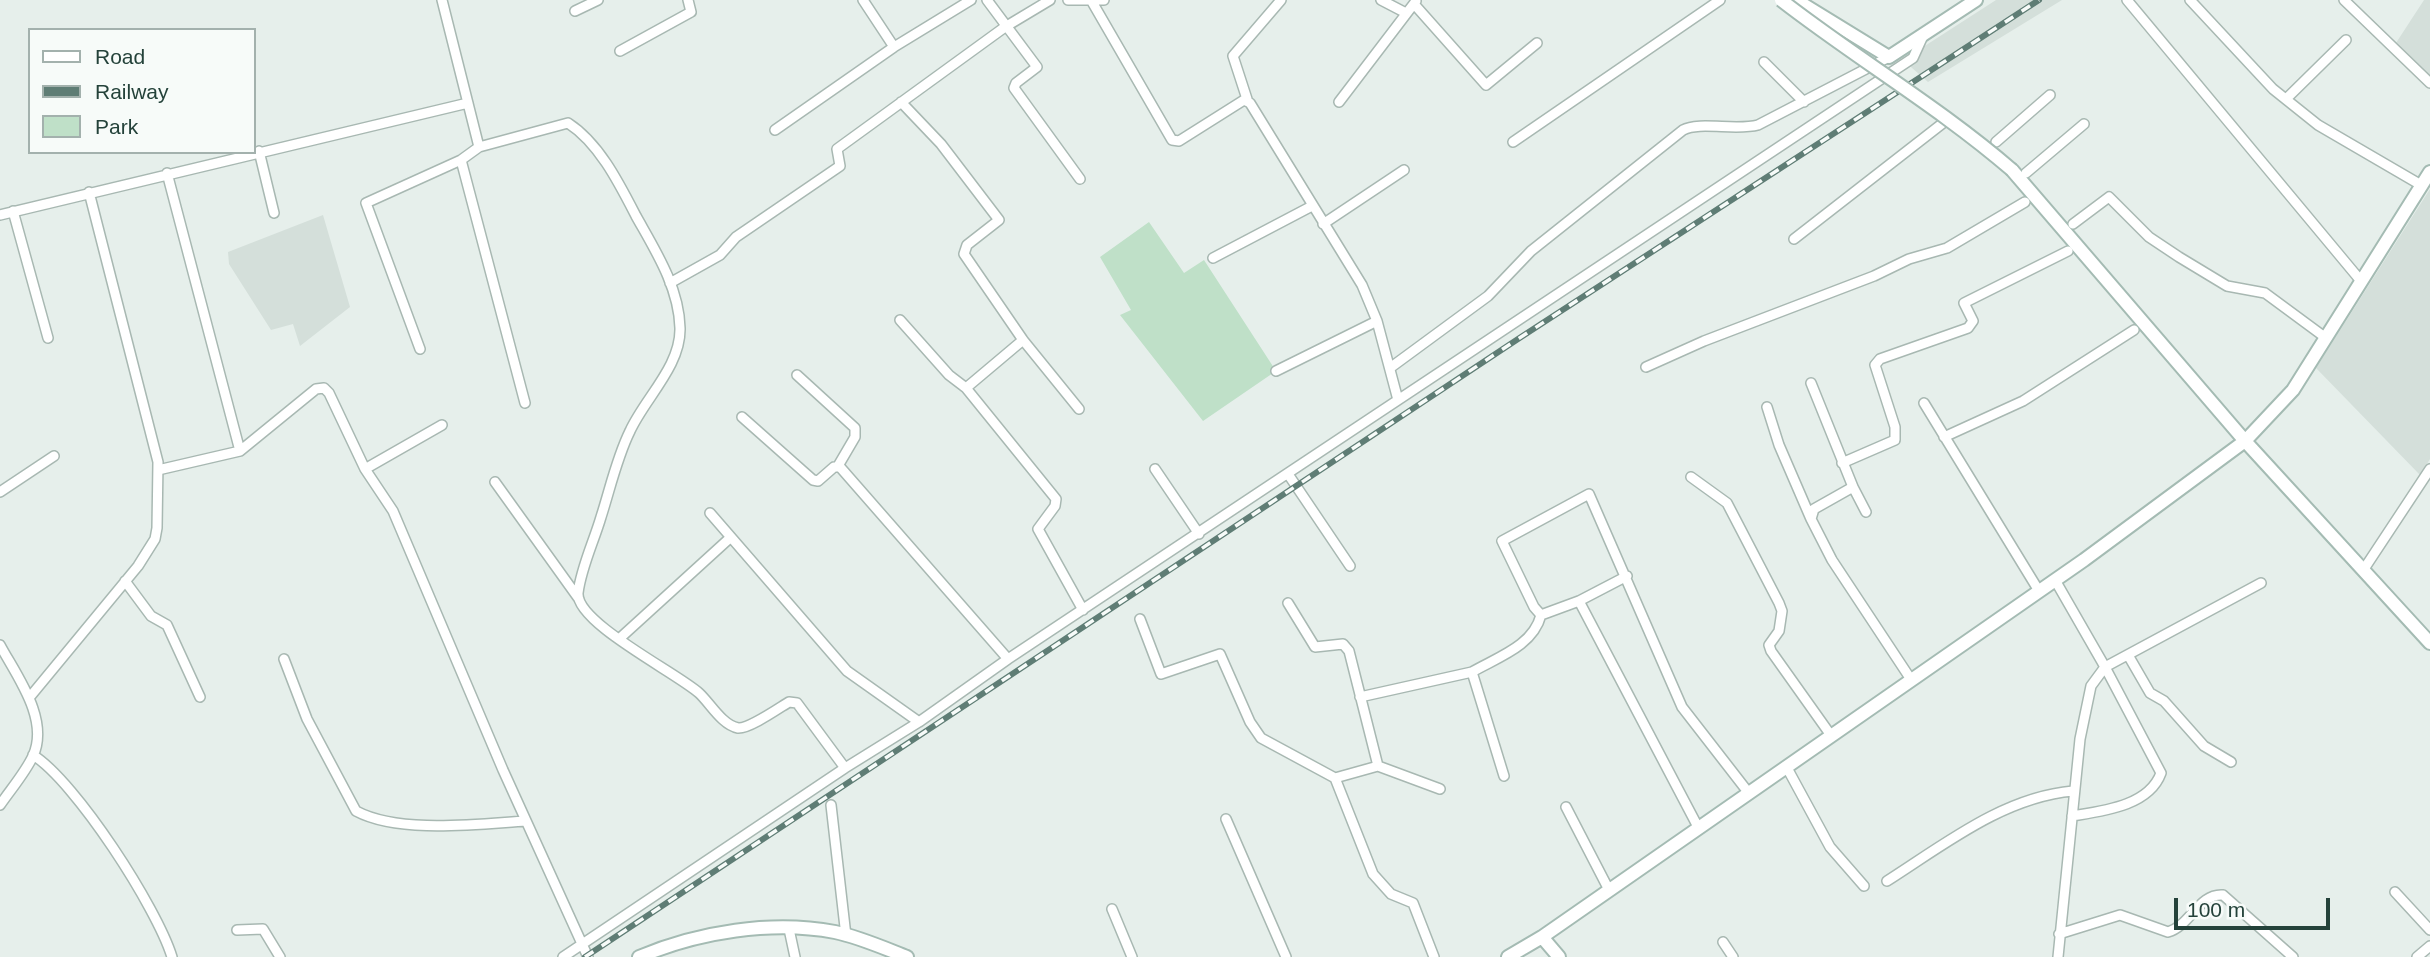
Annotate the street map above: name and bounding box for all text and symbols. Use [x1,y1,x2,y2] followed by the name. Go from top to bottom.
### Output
[28,28,256,154] legend
[95,45,145,68] text: Road
[95,80,169,103] text: Railway
[95,115,138,138] text: Park
[2178,884,2334,928] scale bar
[2187,898,2245,921] text: 100 m

